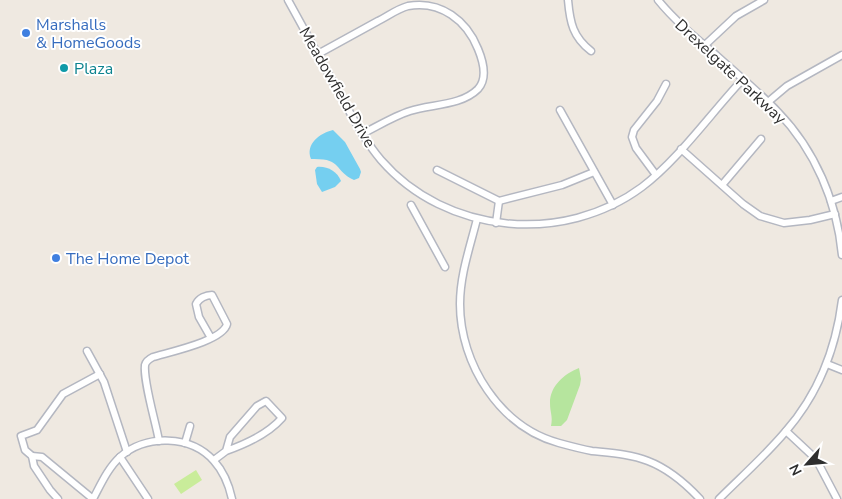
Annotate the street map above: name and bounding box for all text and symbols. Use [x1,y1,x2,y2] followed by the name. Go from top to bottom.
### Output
[36,14,141,54] place label: Marshalls & HomeGoods
[670,14,791,130] street label: Drexelgate Parkway
[294,23,381,152] street label: Meadowfield Drive
[20,27,32,39] marker: Marshalls & HomeGoods
[74,58,113,80] place label: Plaza
[58,62,70,74] marker: Plaza
[66,248,189,270] place label: The Home Depot
[50,252,62,264] marker: The Home Depot
[782,439,832,489] north arrow
[785,461,807,479] text: N

